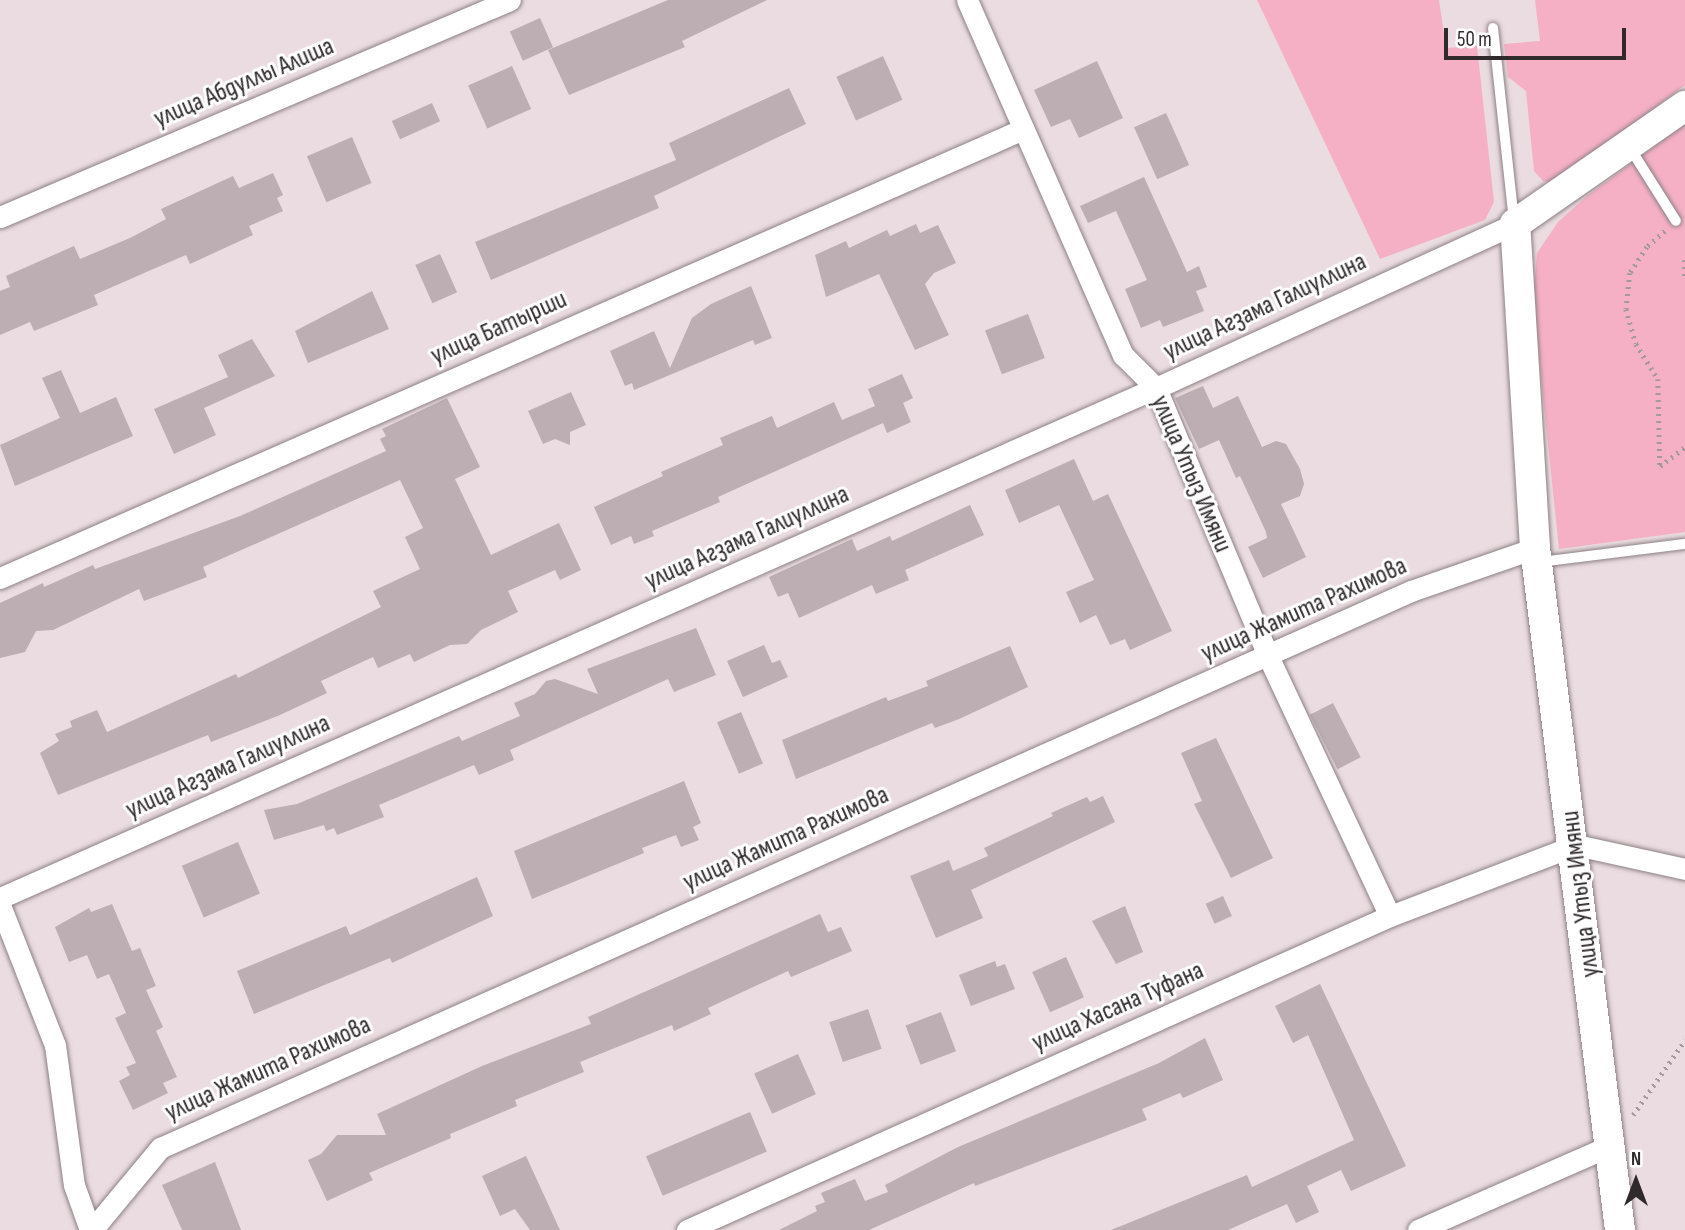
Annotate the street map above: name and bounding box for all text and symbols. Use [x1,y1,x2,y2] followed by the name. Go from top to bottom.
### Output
[1447,14,1629,58] scale bar
[1457,27,1492,52] text: 50 m
[149,31,339,135] street label: улица Абдуллы Алиша
[1159,246,1371,368] street label: улица Агзама Галиуллина
[426,284,572,372] street label: улица Батырши
[1144,391,1238,557] street label: улица Утыз Имяни
[640,479,854,597] street label: улица Агзама Галиуллина
[1196,551,1412,669] street label: улица Жамита Рахимова
[121,708,335,826] street label: улица Агзама Галиуллина
[678,780,894,898] street label: улица Жамита Рахимова
[1555,809,1607,979] street label: улица Утыз Имяни
[1027,955,1209,1059] street label: улица Хасана Туфана
[160,1010,376,1128] street label: улица Жамита Рахимова
[1601,1146,1671,1216] north arrow
[1631,1148,1641,1171] text: N

